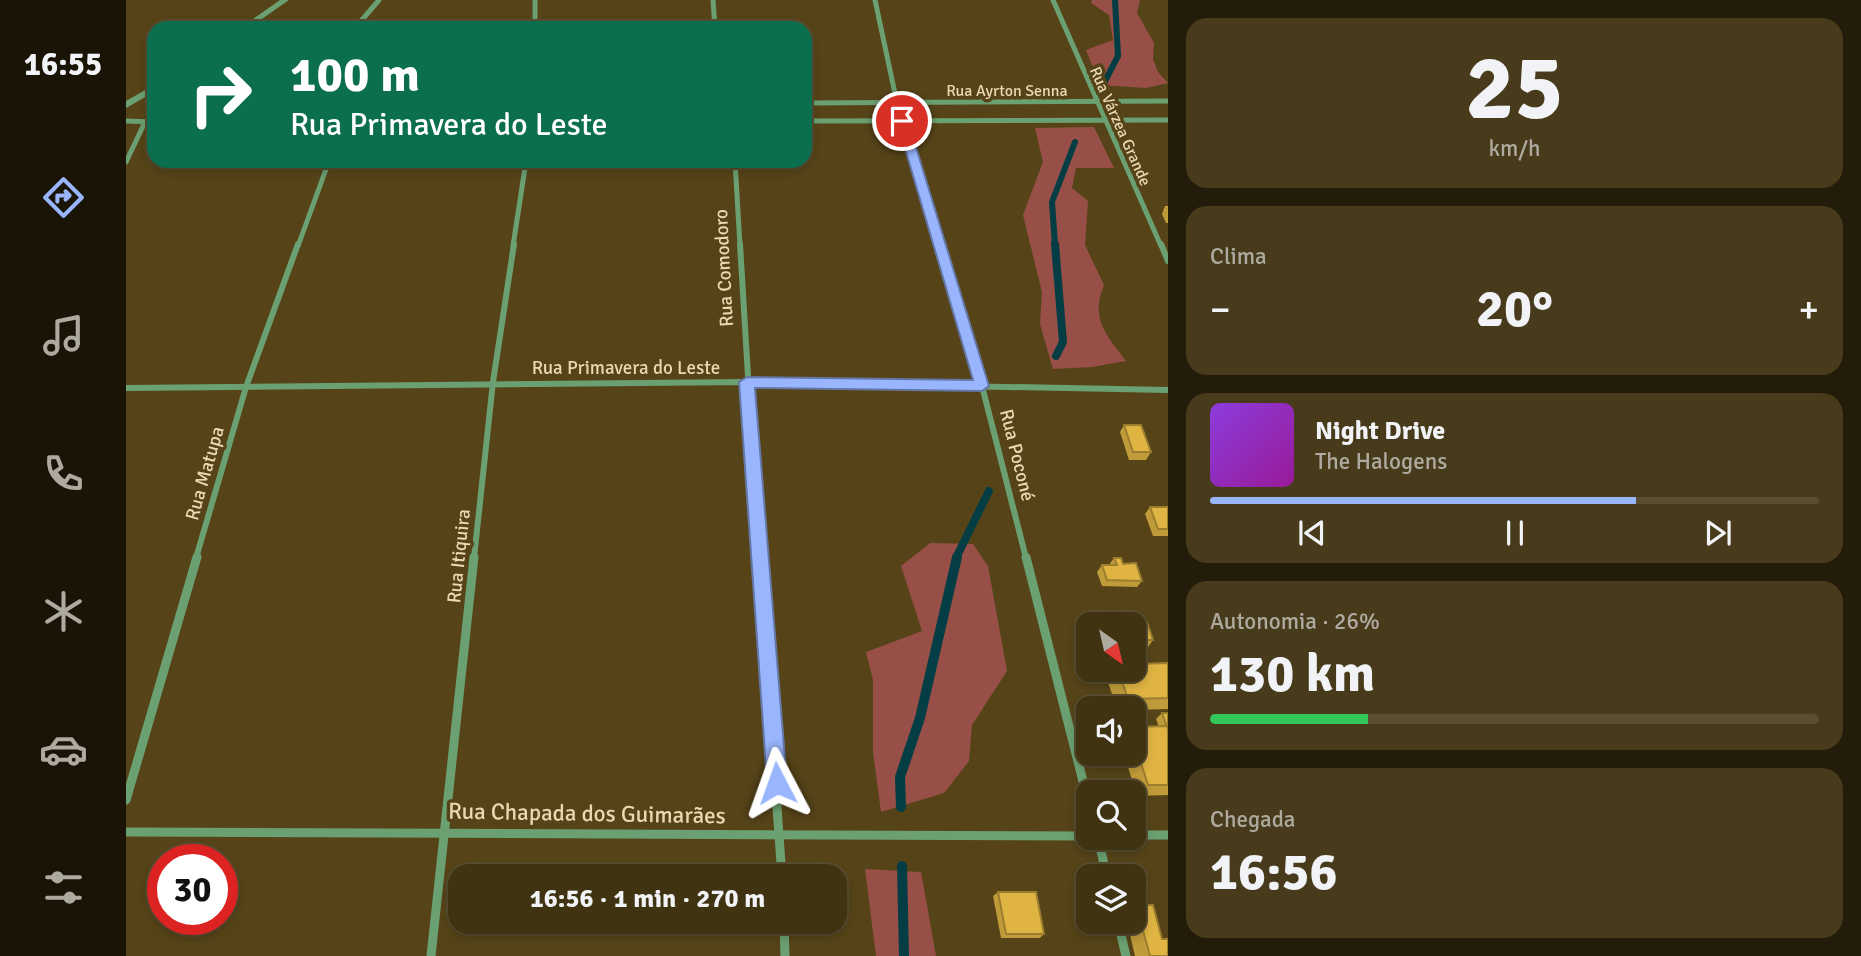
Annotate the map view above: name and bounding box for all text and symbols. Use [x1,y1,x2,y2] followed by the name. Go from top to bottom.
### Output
[1465,32,1564,145] text: 25
[24,45,102,84] text: 16:55
[290,45,420,105] text: 100 m
[175,49,266,140] icon: right
[1085,64,1155,189] street label: Rua Várzea Grande
[946,81,1068,101] street label: Rua Ayrton Senna
[872,91,932,151] pin
[883,102,921,140] icon: arrive
[290,105,608,144] text: Rua Primavera do Leste
[1488,134,1541,163] text: km/h
[39,173,88,222] icon: directions
[709,208,739,327] street label: Rua Comodoro
[1210,242,1267,271] text: Clima
[1476,277,1553,341] text: 20°
[1210,286,1231,333] text: −
[1798,286,1819,333] text: +
[39,311,88,360] icon: music
[532,356,720,380] street label: Rua Primavera do Leste
[994,407,1040,504] street label: Rua Poconé
[1315,415,1445,447] text: Night Drive
[180,423,230,523] street label: Rua Matupa
[1315,447,1447,476] text: The Halogens
[39,449,88,498] icon: phone
[442,508,476,604] street label: Rua Itiquira
[1293,514,1331,552] icon: previous
[1496,514,1534,552] icon: pause
[1699,514,1737,552] icon: next
[39,587,88,636] icon: climate
[1210,607,1380,636] text: Autonomia · 26%
[1076,612,1146,682] north arrow
[1076,612,1146,934] map controls
[1210,642,1375,706] text: 130 km
[1076,696,1146,766] button: sound
[39,725,88,774] icon: car
[740,746,814,820] position arrow
[1076,780,1146,850] button: search
[448,797,726,830] street label: Rua Chapada dos Guimarães
[1210,805,1295,834] text: Chegada
[1210,840,1338,904] text: 16:56
[147,844,238,935] speed limit sign: 30
[39,863,88,912] icon: filters
[1076,864,1146,934] button: layers
[530,883,765,915] text: 16:56 · 1 min · 270 m

